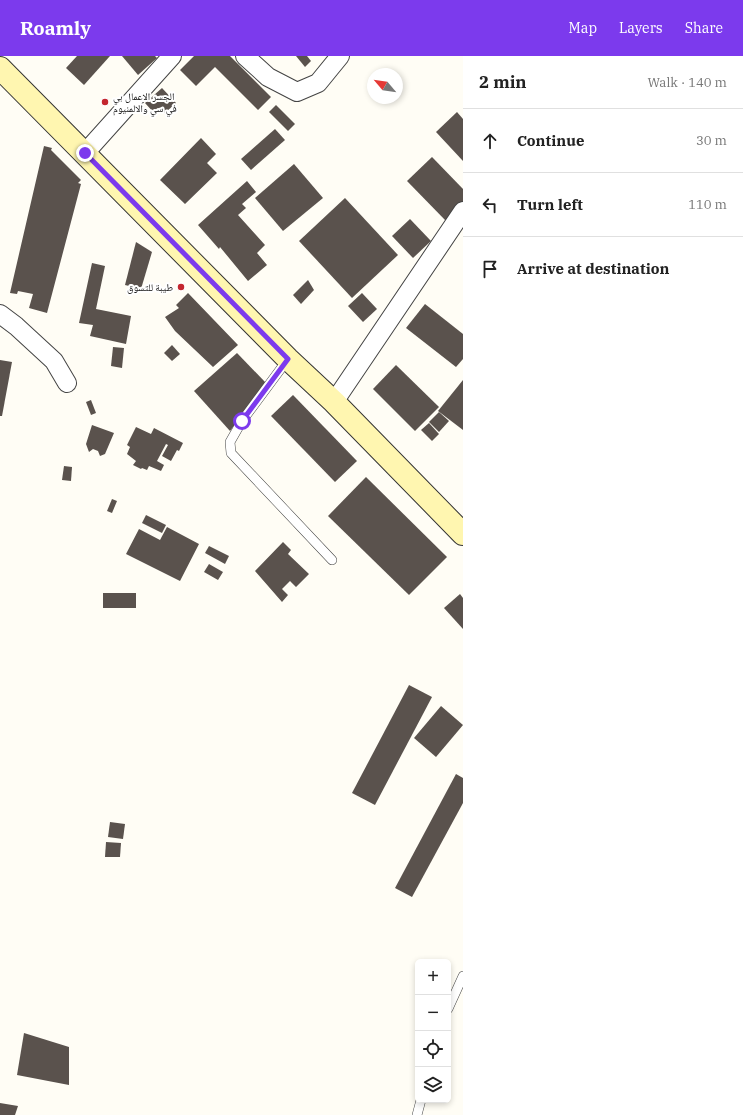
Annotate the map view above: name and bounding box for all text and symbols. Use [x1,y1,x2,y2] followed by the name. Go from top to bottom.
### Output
[20,16,91,40] text: Roamly
[569,19,597,37] text: Map
[619,19,663,37] text: Layers
[685,19,723,37] text: Share
[367,68,403,104] north arrow
[479,71,527,93] text: 2 min
[648,74,727,91] text: Walk · 140 m
[113,90,177,117] place label: الجسر الاعمال بي في سي والالمنيوم
[100,97,110,107] marker: الجسر الاعمال بي في سي والالمنيوم
[479,130,501,152] icon: ahead
[517,131,584,150] text: Continue
[696,132,727,149] text: 30 m
[76,144,94,162] route end
[479,194,501,216] icon: left
[517,195,583,214] text: Turn left
[688,196,727,213] text: 110 m
[479,258,501,280] icon: arrive
[517,259,669,278] text: Arrive at destination
[127,281,173,294] place label: طيبة للتسوق
[176,282,186,292] marker: طيبة للتسوق
[233,412,251,430] route start
[415,959,451,1103] map controls
[415,959,451,995] button: +
[415,995,451,1031] button: −
[415,1031,451,1067] button: locate
[415,1067,451,1103] button: layers

